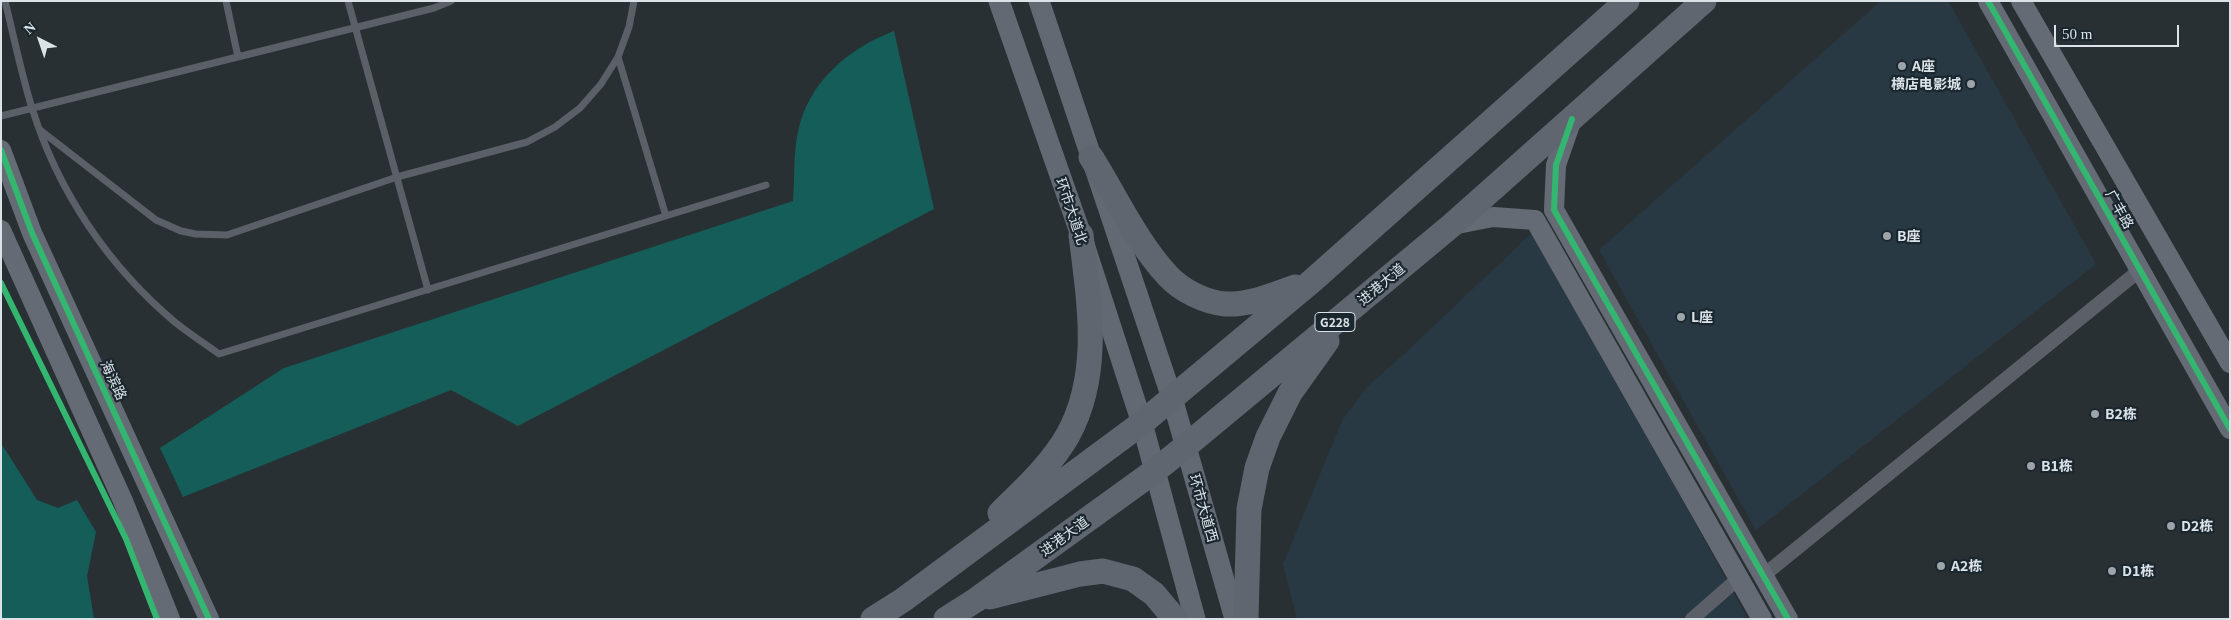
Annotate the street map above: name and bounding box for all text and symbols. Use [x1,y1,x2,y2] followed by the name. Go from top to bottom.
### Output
[15,15,65,65] north arrow
[2056,15,2181,47] scale bar
[21,19,39,37] text: N
[2062,26,2092,42] text: 50 m
[1912,58,1935,74] place label: A座
[1896,60,1908,72] marker: A座
[1891,76,1961,92] place label: 横店电影城
[1965,78,1977,90] marker: 横店电影城
[1053,175,1091,247] street label: 环市大道北
[2102,187,2138,231] street label: 广丰路
[1897,228,1921,244] place label: B座
[1881,230,1893,242] marker: B座
[1354,260,1408,308] street label: 进港大道
[1691,309,1713,325] place label: L座
[1675,311,1687,323] marker: L座
[1315,313,1355,332] road number: G228
[98,357,130,403] street label: 海滨路
[2105,406,2137,422] place label: B2栋
[2089,408,2101,420] marker: B2栋
[2041,458,2073,474] place label: B1栋
[2025,460,2037,472] marker: B1栋
[1186,472,1222,544] street label: 环市大道西
[1036,513,1092,559] street label: 进港大道
[2181,518,2213,534] place label: D2栋
[2165,520,2177,532] marker: D2栋
[1951,558,1982,574] place label: A2栋
[1935,560,1947,572] marker: A2栋
[2122,563,2154,579] place label: D1栋
[2106,565,2118,577] marker: D1栋

